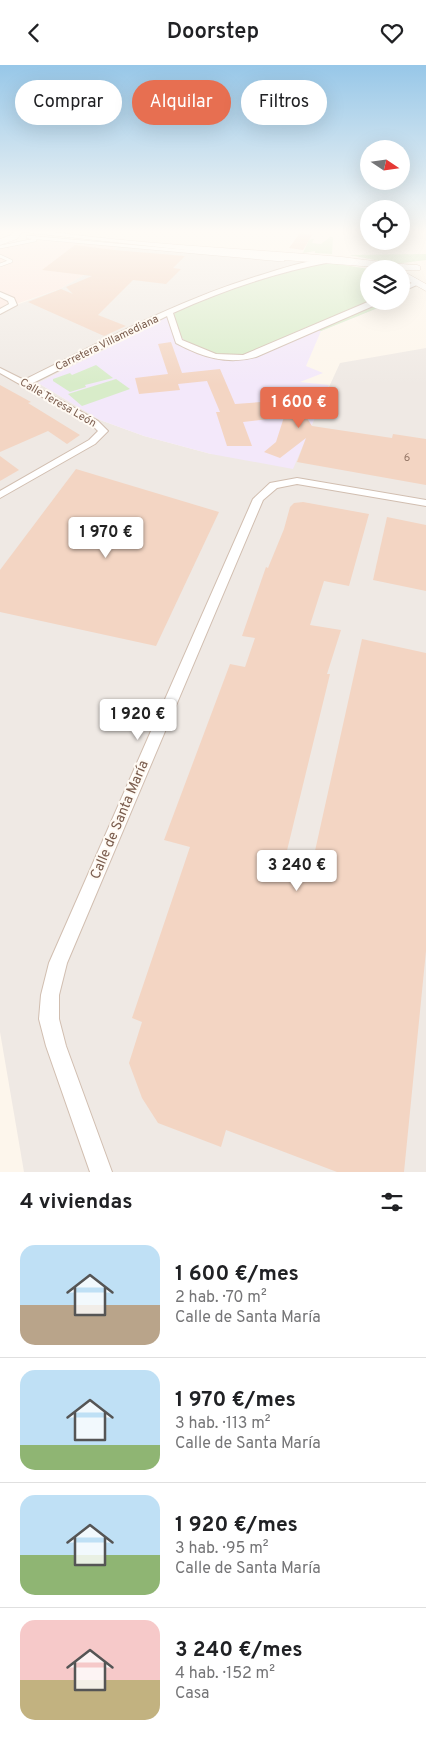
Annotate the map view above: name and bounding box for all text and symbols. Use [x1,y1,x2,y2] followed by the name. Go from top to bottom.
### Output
[20,19,48,47] icon: back
[167,19,259,46] text: Doorstep
[378,19,406,47] icon: heart
[15,80,122,125] chip: Comprar
[132,80,231,125] chip: Alquilar
[241,80,327,125] chip: Filtros
[360,140,410,190] north arrow
[360,140,410,310] map controls
[360,200,410,250] button: locate
[360,260,410,310] button: layers
[53,312,161,374] street label: Carretera Villamediana
[17,375,99,431] street label: Calle Teresa León
[253,387,345,429] pin: 1 600 €
[271,393,327,413] text: 1 600 €
[404,451,410,465] house number: 6
[60,517,152,559] pin: 1 970 €
[79,523,133,543] text: 1 970 €
[92,699,184,741] pin: 1 920 €
[111,705,165,725] text: 1 920 €
[87,758,153,882] street label: Calle de Santa María
[251,849,343,892] pin: 3 240 €
[268,856,326,876] text: 3 240 €
[378,1188,406,1216] icon: filters
[20,1189,133,1216] text: 4 viviendas
[175,1261,299,1288] text: 1 600 €/mes
[60,1265,120,1325] icon: home
[175,1288,267,1308] text: 2 hab. · 70 m²
[175,1308,321,1328] text: Calle de Santa María
[175,1387,296,1414] text: 1 970 €/mes
[60,1390,120,1450] icon: home
[175,1414,271,1434] text: 3 hab. · 113 m²
[175,1434,321,1454] text: Calle de Santa María
[175,1512,298,1539] text: 1 920 €/mes
[60,1515,120,1575] icon: home
[175,1539,269,1559] text: 3 hab. · 95 m²
[175,1559,321,1579] text: Calle de Santa María
[175,1637,303,1664] text: 3 240 €/mes
[60,1640,120,1700] icon: home
[175,1664,275,1684] text: 4 hab. · 152 m²
[175,1684,210,1704] text: Casa

